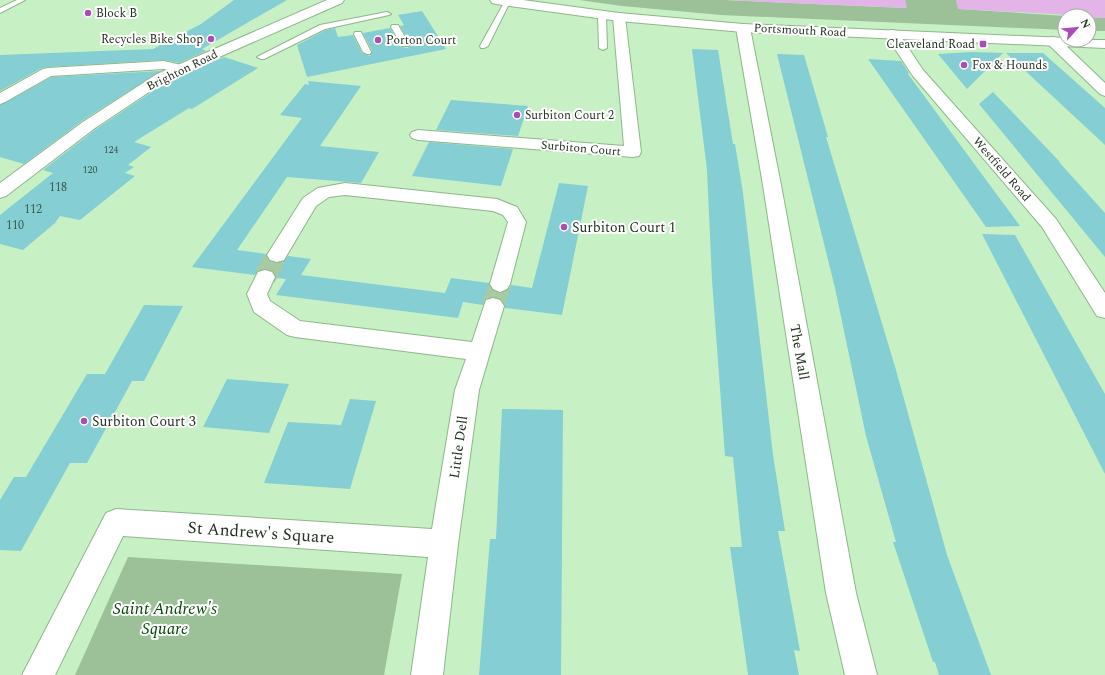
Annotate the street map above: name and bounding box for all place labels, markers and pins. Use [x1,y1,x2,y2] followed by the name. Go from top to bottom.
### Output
[96,4,137,23] place label: Block B
[83,8,93,18] marker: Block B
[101,30,203,49] place label: Recycles Bike Shop
[386,31,456,50] place label: Porton Court
[206,34,216,44] marker: Recycles Bike Shop
[373,35,383,45] marker: Porton Court
[886,35,975,54] place label: Cleaveland Road
[978,39,988,49] marker: Cleaveland Road
[972,56,1047,75] place label: Fox & Hounds
[959,60,969,70] marker: Fox & Hounds
[525,106,614,125] place label: Surbiton Court 2
[512,110,522,120] marker: Surbiton Court 2
[572,217,676,238] place label: Surbiton Court 1
[559,222,569,232] marker: Surbiton Court 1
[92,411,196,432] place label: Surbiton Court 3
[79,416,89,426] marker: Surbiton Court 3

